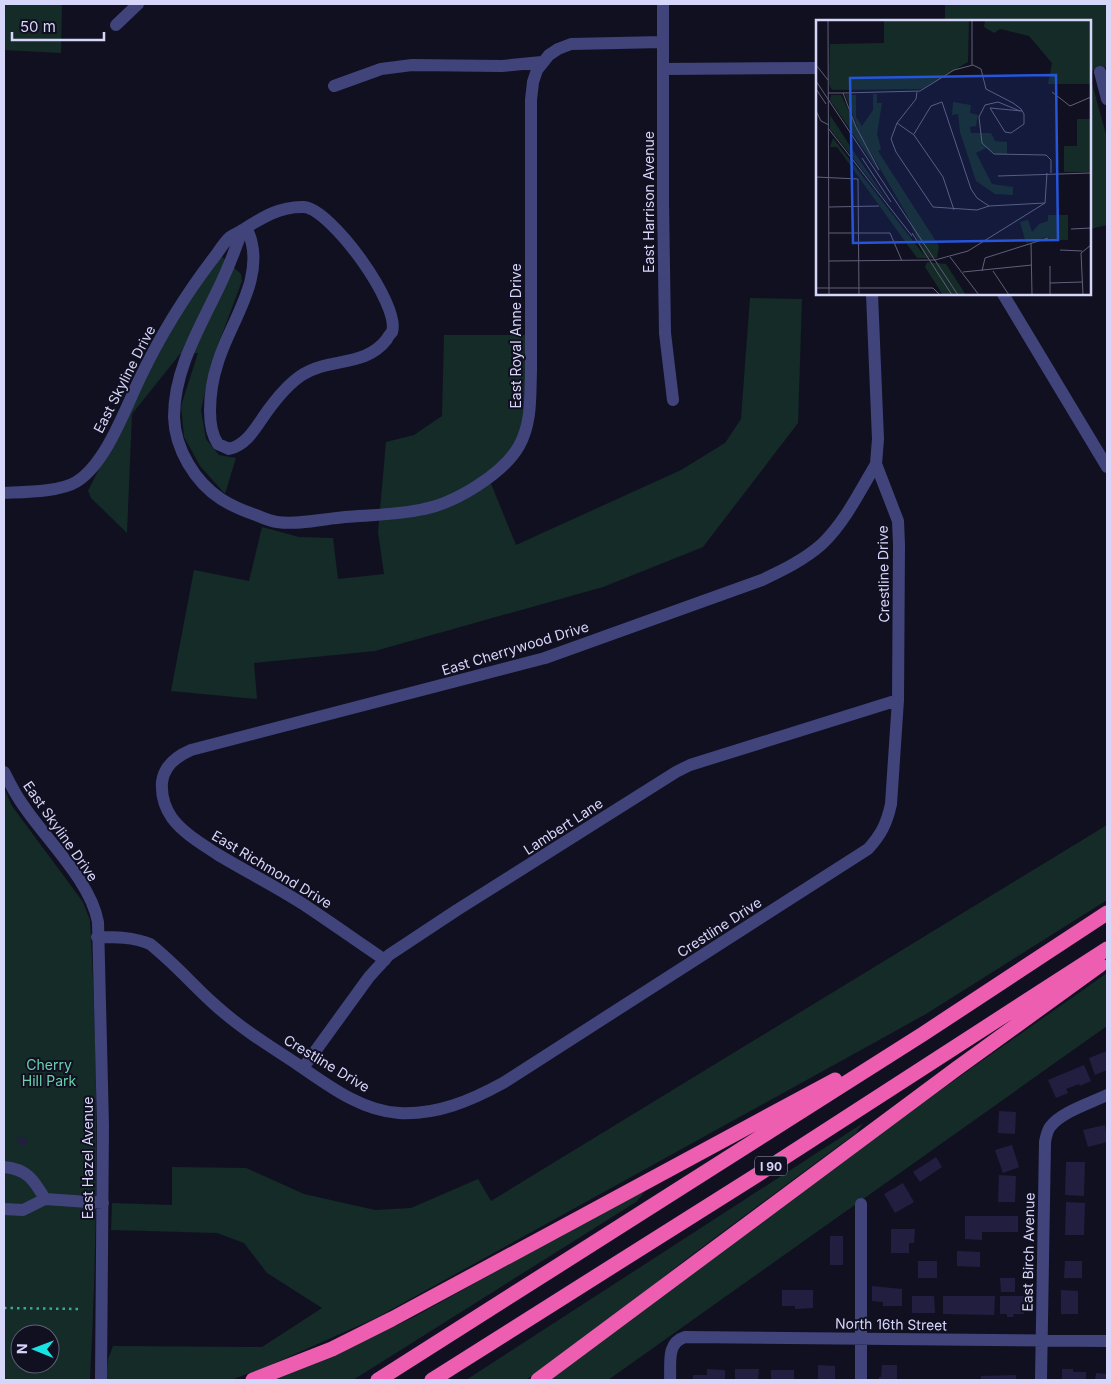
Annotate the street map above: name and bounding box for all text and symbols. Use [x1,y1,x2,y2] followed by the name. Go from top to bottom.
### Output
[12,10,105,42] scale bar
[20,17,56,36] text: 50 m
[816,20,1091,295] inset map
[640,131,657,273] street label: East Harrison Avenue
[507,263,524,409] street label: East Royal Anne Drive
[89,322,159,436] street label: East Skyline Drive
[874,525,892,623] street label: Crestline Drive
[439,618,591,678] street label: East Cherrywood Drive
[20,778,102,884] street label: East Skyline Drive
[520,794,606,858] street label: Lambert Lane
[209,826,335,912] street label: East Richmond Drive
[674,893,764,961] street label: Crestline Drive
[281,1031,373,1095] street label: Crestline Drive
[22,1056,77,1089] park label: Cherry Hill Park
[79,1097,96,1219] street label: East Hazel Avenue
[755,1156,787,1176] road number: I 90
[1018,1192,1038,1312] street label: East Birch Avenue
[835,1315,948,1333] street label: North 16th Street
[10,1324,60,1374] north arrow
[13,1343,30,1354] text: N

